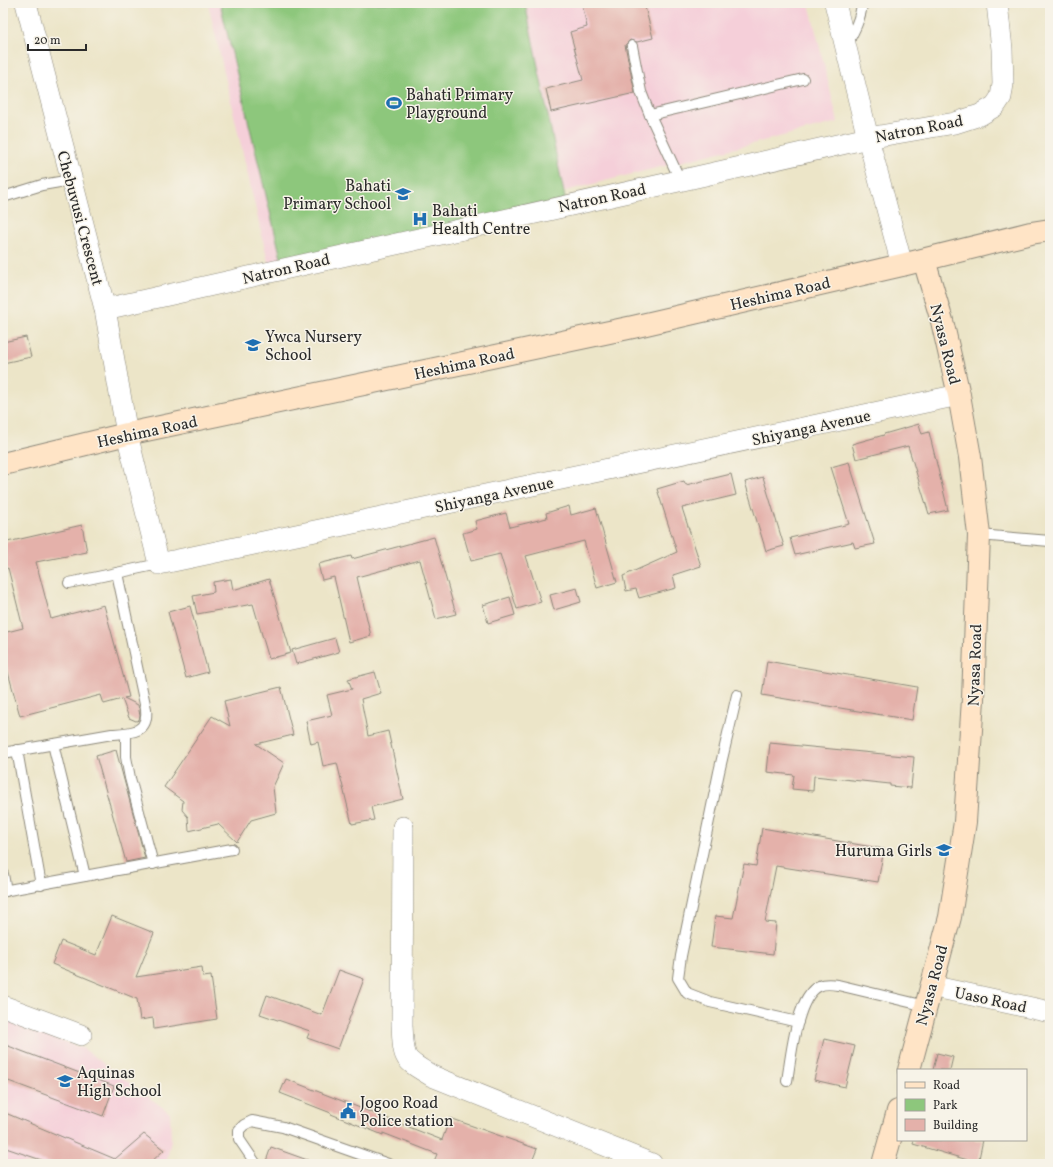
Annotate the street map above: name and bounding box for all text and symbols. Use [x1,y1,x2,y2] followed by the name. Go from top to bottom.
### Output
[28,26,86,52] scale bar
[34,33,61,49] text: 20 m
[406,85,513,125] place label: Bahati Primary Playground
[385,94,403,112] sports icon: Bahati Primary Playground
[873,111,965,149] street label: Natron Road
[50,149,108,289] street label: Chebuvusi Crescent
[283,176,391,216] place label: Bahati Primary School
[556,179,648,219] street label: Natron Road
[394,185,412,203] school or university icon: Bahati Primary School
[432,201,530,241] place label: Bahati Health Centre
[411,210,429,228] hospital icon: Bahati Health Centre
[240,249,332,291] street label: Natron Road
[728,273,833,317] street label: Heshima Road
[923,302,965,387] street label: Nyasa Road
[265,327,362,367] place label: Ywca Nursery School
[244,336,262,354] school or university icon: Ywca Nursery School
[412,344,517,386] street label: Heshima Road
[750,406,873,452] street label: Shiyanga Avenue
[95,412,200,454] street label: Heshima Road
[433,473,556,519] street label: Shiyanga Avenue
[964,623,988,707] street label: Nyasa Road
[835,841,932,863] place label: Huruma Girls
[935,841,953,859] school or university icon: Huruma Girls
[912,943,954,1028] street label: Nyasa Road
[952,983,1029,1019] street label: Uaso Road
[77,1063,162,1103] place label: Aquinas High School
[897,1069,1027,1141] legend
[56,1072,74,1090] school or university icon: Aquinas High School
[933,1078,960,1094] text: Road
[360,1093,454,1133] place label: Jogoo Road Police station
[933,1098,958,1114] text: Park
[339,1102,357,1120] public building icon: Jogoo Road Police station
[933,1118,978,1134] text: Building

